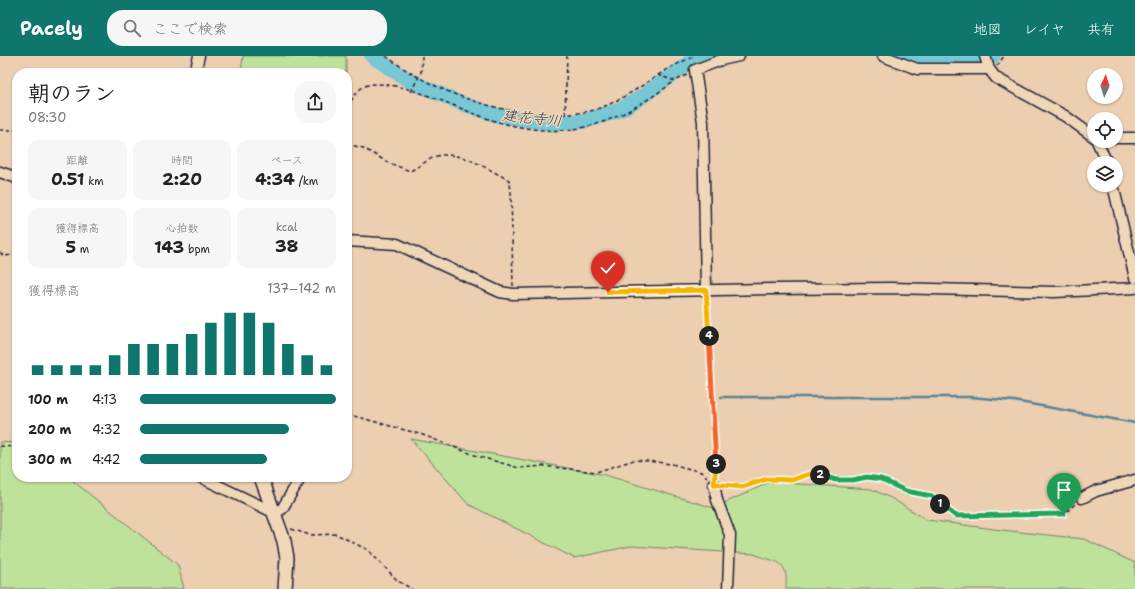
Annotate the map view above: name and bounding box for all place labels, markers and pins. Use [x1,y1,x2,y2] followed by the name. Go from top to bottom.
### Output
[591,251,625,292] pin
[699,326,719,346] pin: 4
[706,454,726,474] pin: 3
[810,465,830,485] pin: 2
[1047,473,1081,514] pin
[930,494,950,514] pin: 1

